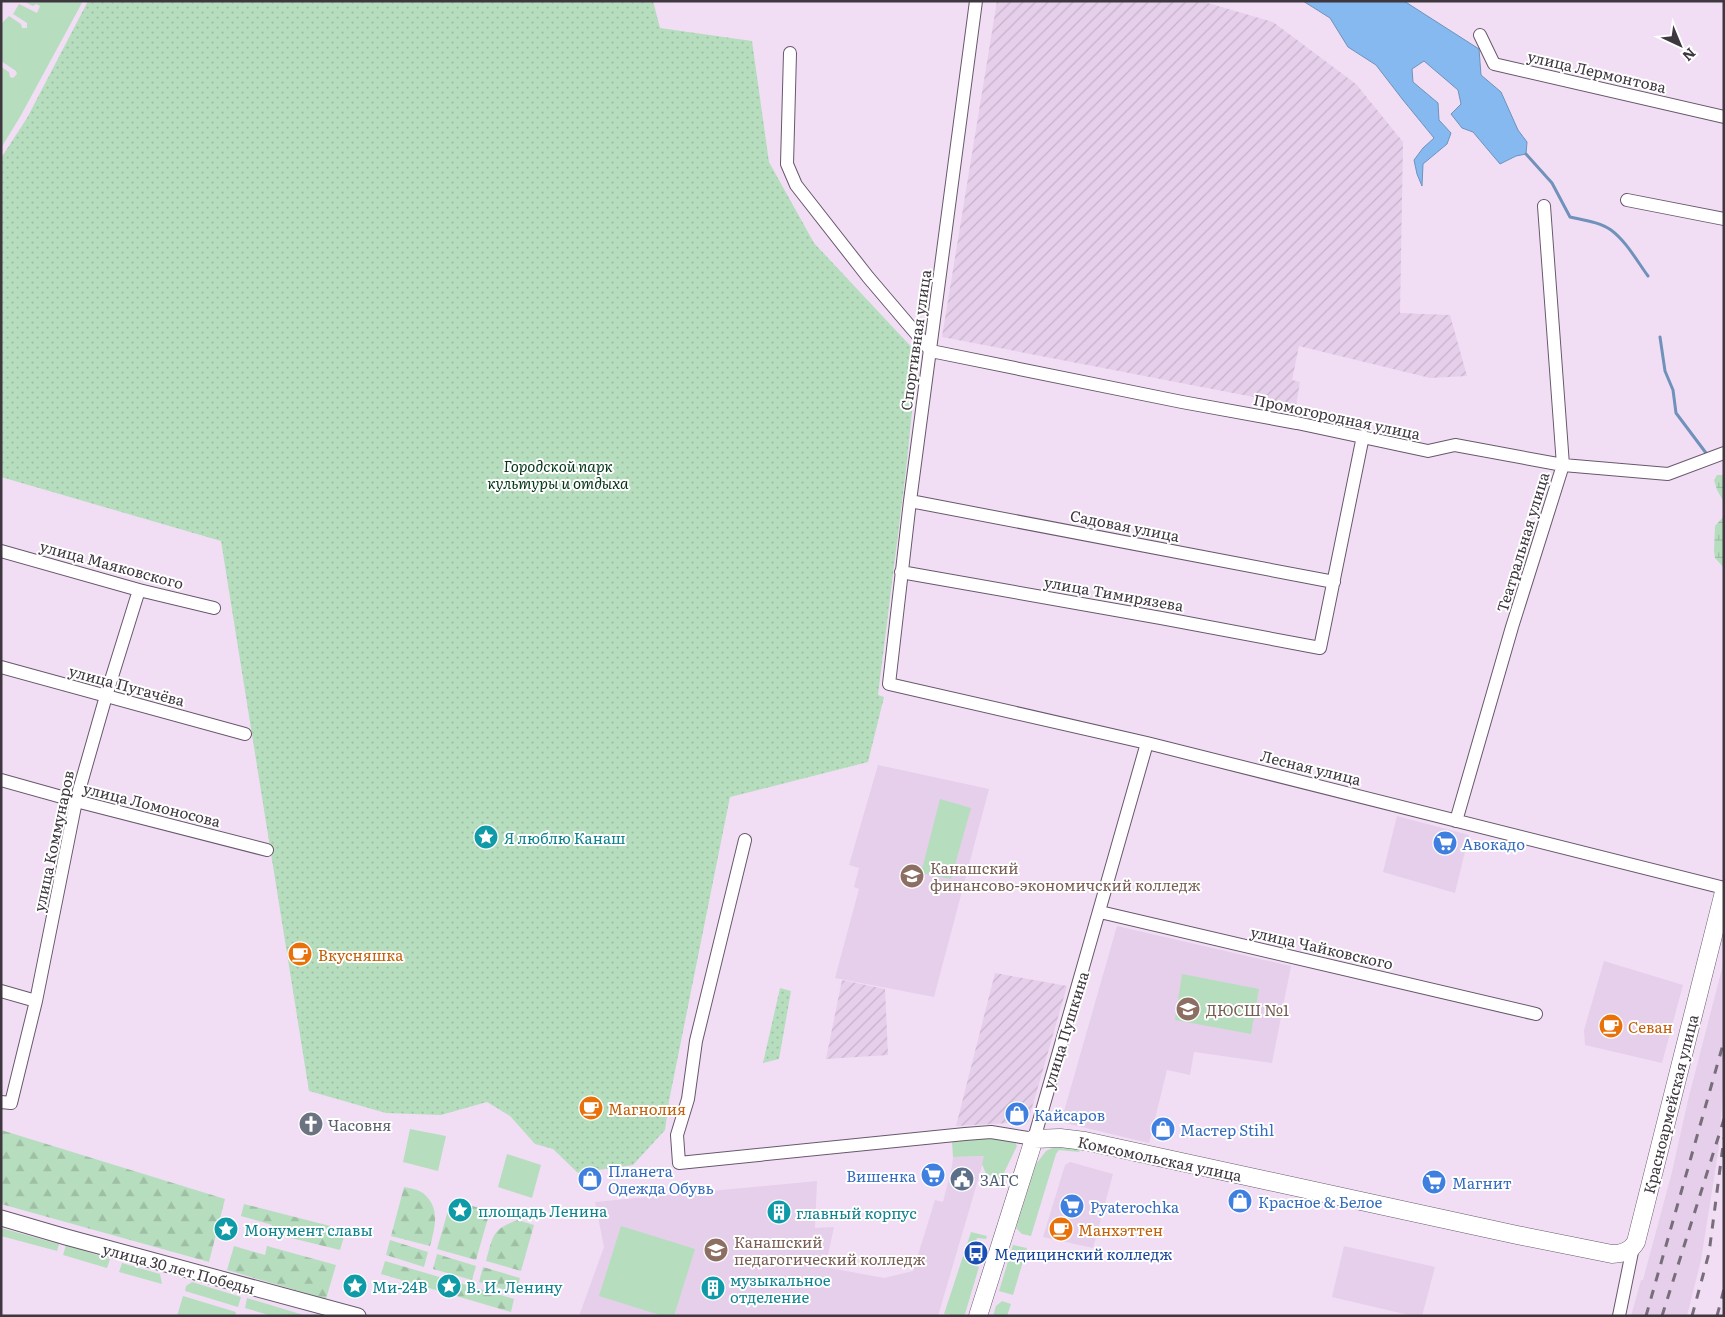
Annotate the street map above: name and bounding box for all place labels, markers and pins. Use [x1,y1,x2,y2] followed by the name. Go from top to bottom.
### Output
[473,824,499,850] place icon: Я люблю Канаш
[504,826,626,849] place label: Я люблю Канаш
[1432,830,1458,856] supermarket icon: Авокадо
[1462,832,1525,855] place label: Авокадо
[930,856,1201,896] place label: Канашский финансово-экономичский колледж
[899,863,925,889] school or university icon: Канашский финансово-экономичский колледж
[287,941,313,967] cafe icon: Вкусняшка
[318,943,404,966] place label: Вкусняшка
[1175,996,1201,1022] school or university icon: ДЮСШ №1
[1206,998,1289,1021] place label: ДЮСШ №1
[1598,1013,1624,1039] cafe icon: Севан
[1628,1015,1673,1038] place label: Севан
[578,1095,604,1121] cafe icon: Магнолия
[608,1097,686,1120] place label: Магнолия
[1004,1101,1030,1127] shop icon: Кайсаров
[1034,1103,1105,1126] place label: Кайсаров
[298,1111,324,1137] church icon: Часовня
[328,1113,391,1136] place label: Часовня
[1150,1116,1176,1142] shop icon: Мастер Stihl
[1180,1118,1274,1141] place label: Мастер Stihl
[608,1159,714,1199] place label: Планета Одежда Обувь
[920,1162,946,1188] supermarket icon: Вишенка
[846,1164,917,1187] place label: Вишенка
[577,1166,603,1192] shop icon: Планета Одежда Обувь
[949,1166,975,1192] public building icon: ЗАГС
[980,1168,1019,1191] place label: ЗАГС
[1421,1169,1447,1195] supermarket icon: Магнит
[1452,1171,1512,1194] place label: Магнит
[1227,1188,1253,1214] shop icon: Красное & Белое
[1258,1190,1382,1213] place label: Красное & Белое
[1059,1193,1085,1219] supermarket icon: Pyaterochka
[1090,1195,1180,1218] place label: Pyaterochka
[447,1197,473,1223] place icon: площадь Ленина
[478,1199,608,1222] place label: площадь Ленина
[766,1199,792,1225] building icon: главный корпус
[796,1201,917,1224] place label: главный корпус
[213,1216,239,1242] place icon: Монумент славы
[1048,1216,1074,1242] cafe icon: Манхэттен
[244,1218,373,1241] place label: Монумент славы
[1078,1218,1163,1241] place label: Манхэттен
[734,1230,926,1270] place label: Канашский педагогический колледж
[703,1237,729,1263] school or university icon: Канашский педагогический колледж
[963,1240,989,1266] bus stop icon: Медицинский колледж
[994,1242,1172,1265] place label: Медицинский колледж
[730,1268,831,1308] place label: музыкальное отделение
[342,1273,368,1299] place icon: Ми-24В
[436,1273,462,1299] place icon: В. И. Ленину
[372,1275,428,1298] place label: Ми-24В
[466,1275,563,1298] place label: В. И. Ленину
[700,1275,726,1301] building icon: музыкальное отделение

